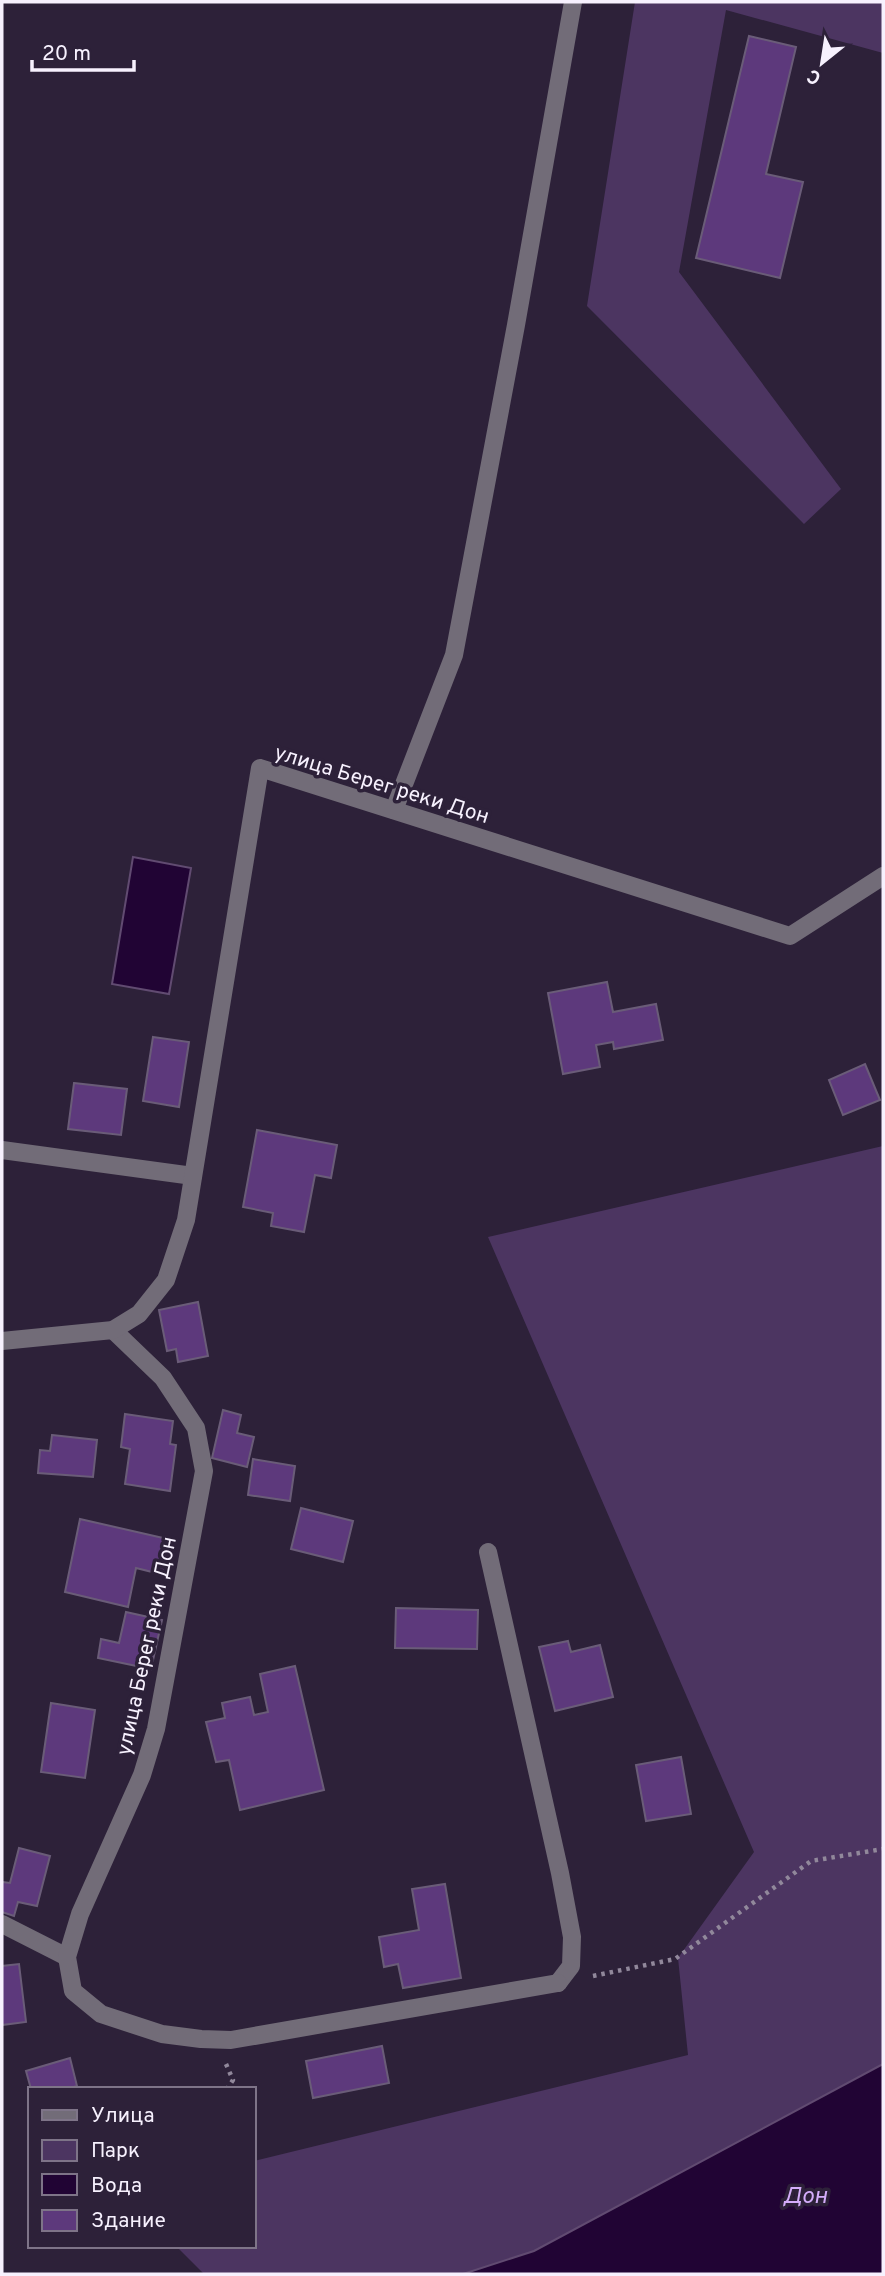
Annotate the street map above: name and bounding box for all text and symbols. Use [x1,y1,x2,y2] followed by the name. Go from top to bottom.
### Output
[32,28,133,72] scale bar
[787,28,857,98] north arrow
[42,41,91,68] text: 20 m
[803,63,826,89] text: С
[271,740,492,831] street label: улица Берег реки Дон
[111,1534,184,1758] street label: улица Берег реки Дон
[28,2087,256,2248] legend
[91,2103,155,2130] text: Улица
[91,2138,140,2165] text: Парк
[91,2173,142,2200] text: Вода
[783,2183,828,2212] water label: Дон
[91,2208,166,2235] text: Здание

